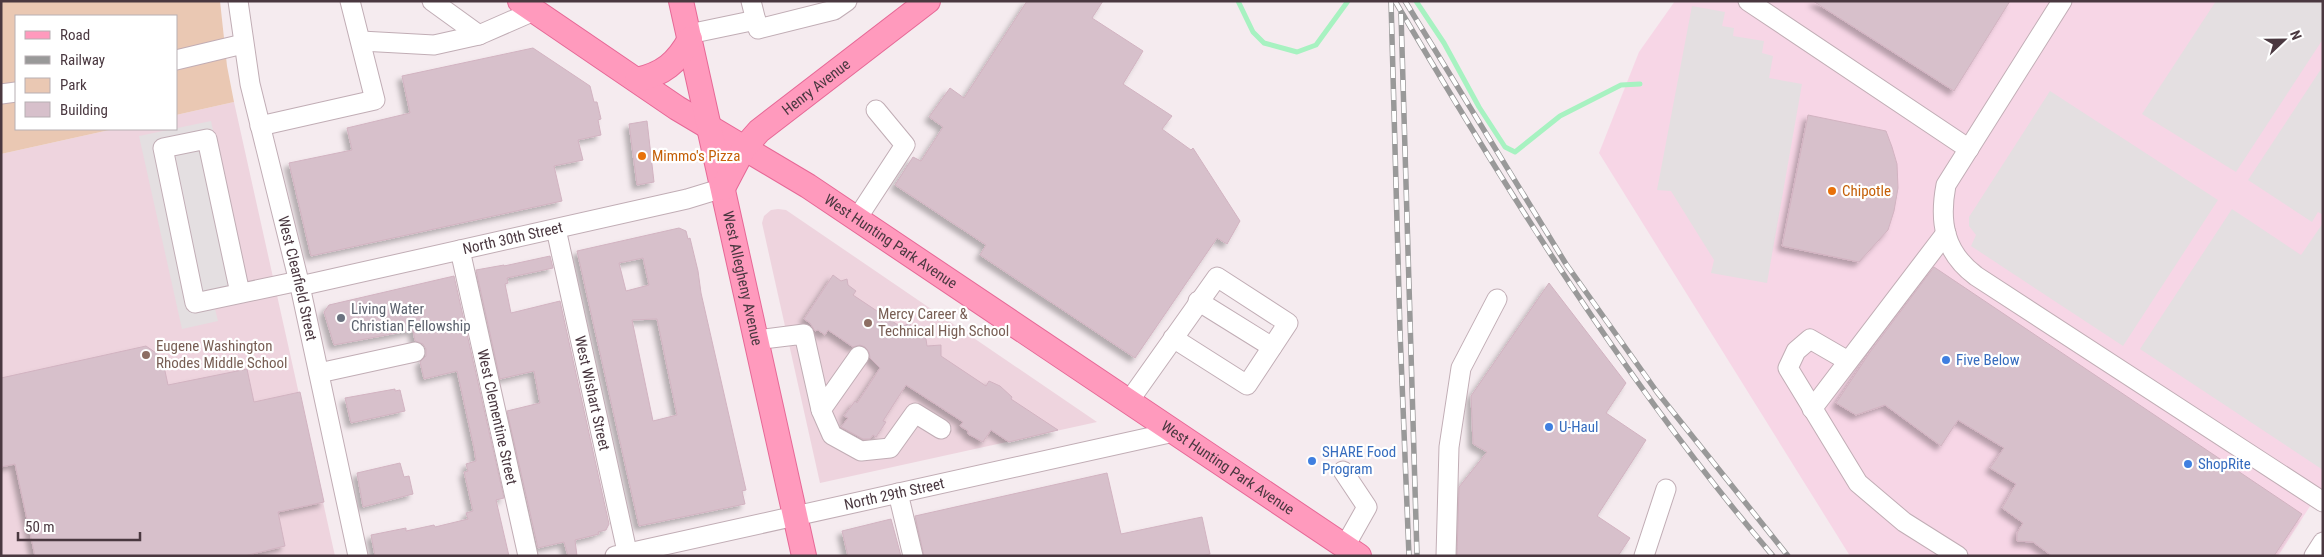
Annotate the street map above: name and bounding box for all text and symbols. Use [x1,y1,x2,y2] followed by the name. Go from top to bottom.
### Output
[15,15,178,130] legend
[2259,15,2309,65] north arrow
[60,26,90,44] text: Road
[2287,28,2305,42] text: N
[60,51,105,69] text: Railway
[779,55,854,119] street label: Henry Avenue
[60,76,87,94] text: Park
[60,101,108,119] text: Building
[652,147,740,165] place label: Mimmo's Pizza
[636,150,648,162] marker: Mimmo's Pizza
[1842,182,1891,200] place label: Chipotle
[1826,185,1838,197] marker: Chipotle
[821,190,961,293] street label: West Hunting Park Avenue
[719,209,766,347] street label: West Allegheny Avenue
[274,214,321,343] street label: West Clearfield Street
[461,218,564,258] street label: North 30th Street
[351,300,471,335] place label: Living Water Christian Fellowship
[878,305,1009,340] place label: Mercy Career & Technical High School
[335,312,347,324] marker: Living Water Christian Fellowship
[862,317,874,329] marker: Mercy Career & Technical High School
[571,334,614,452] street label: West Wishart Street
[156,337,288,372] place label: Eugene Washington Rhodes Middle School
[473,347,521,486] street label: West Clementine Street
[140,349,152,361] marker: Eugene Washington Rhodes Middle School
[1956,351,2020,369] place label: Five Below
[1940,354,1952,366] marker: Five Below
[1158,417,1298,519] street label: West Hunting Park Avenue
[1559,418,1598,436] place label: U-Haul
[1543,421,1555,433] marker: U-Haul
[1322,443,1396,478] place label: SHARE Food Program
[1306,455,1318,467] marker: SHARE Food Program
[2198,455,2251,473] place label: ShopRite
[2182,458,2194,470] marker: ShopRite
[842,474,946,514] street label: North 29th Street
[18,510,140,542] scale bar
[25,518,55,536] text: 50 m

